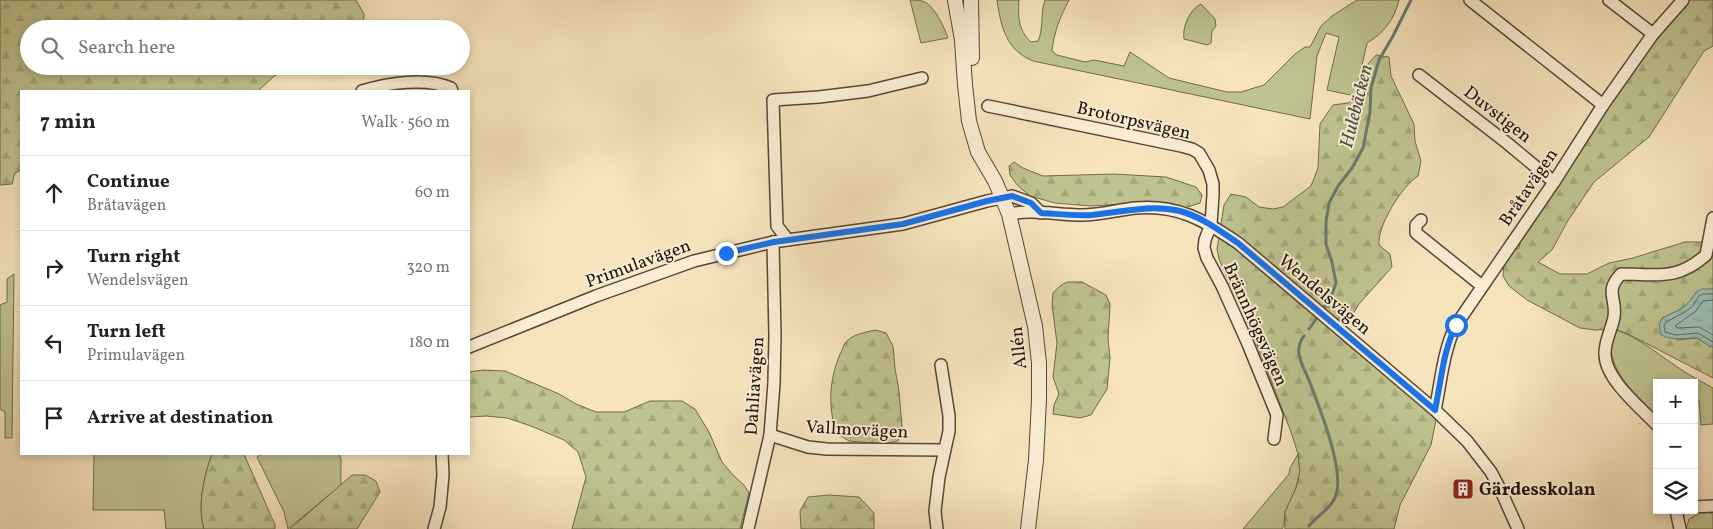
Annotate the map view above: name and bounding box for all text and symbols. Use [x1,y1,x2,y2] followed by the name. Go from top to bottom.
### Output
[20,20,470,75] search box
[38,34,66,62] icon: search
[78,35,175,61] text: Search here
[1334,62,1380,151] water label: Hulebäcken
[1458,81,1537,150] street label: Duvstigen
[1074,96,1193,147] street label: Brotorpsvägen
[40,108,96,137] text: 7 min
[361,112,450,134] text: Walk · 560 m
[1494,144,1565,232] street label: Bråtavägen
[87,169,170,195] text: Continue
[40,179,68,207] icon: ahead
[415,182,450,204] text: 60 m
[87,195,166,217] text: Bråtavägen
[582,234,695,295] street label: Primulavägen
[715,242,738,265] route end
[87,244,180,270] text: Turn right
[1272,249,1376,342] street label: Wendelsvägen
[40,254,68,282] icon: right
[406,257,450,279] text: 320 m
[1216,259,1293,391] street label: Brännhögsvägen
[87,270,189,292] text: Wendelsvägen
[1445,314,1468,337] route start
[87,319,166,345] text: Turn left
[1005,325,1034,370] street label: Allén
[40,329,68,357] icon: left
[409,332,450,354] text: 180 m
[740,336,771,436] street label: Dahliavägen
[87,345,185,367] text: Primulavägen
[1653,379,1698,514] map controls
[1653,379,1698,424] button: +
[40,404,68,432] icon: arrive
[87,405,273,431] text: Arrive at destination
[805,415,909,446] street label: Vallmovägen
[1653,424,1698,469] button: −
[1653,469,1698,514] button: layers
[1451,477,1475,501] building icon: Gärdesskolan
[1479,478,1596,503] place label: Gärdesskolan

